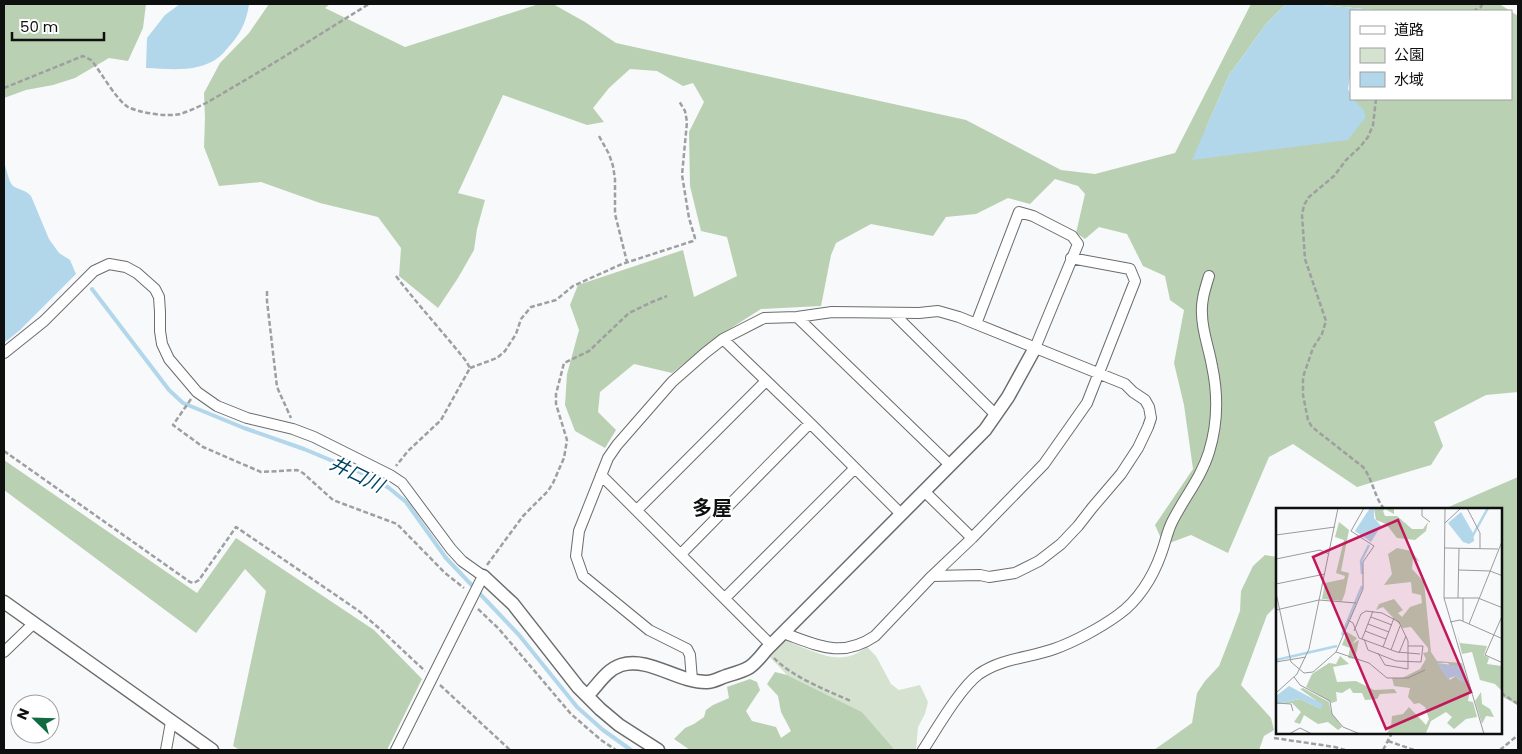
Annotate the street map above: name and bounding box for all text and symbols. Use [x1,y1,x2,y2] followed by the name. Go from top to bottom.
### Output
[12,10,105,42] scale bar
[1350,10,1512,100] legend
[20,16,58,37] text: 50 m
[1394,19,1424,40] text: 道路
[1394,44,1424,65] text: 公園
[1394,69,1424,90] text: 水域
[325,450,390,500] water label: 井口川
[692,494,732,522] district label: 多屋
[1276,508,1502,734] inset map
[10,694,60,744] north arrow
[12,705,34,723] text: N

